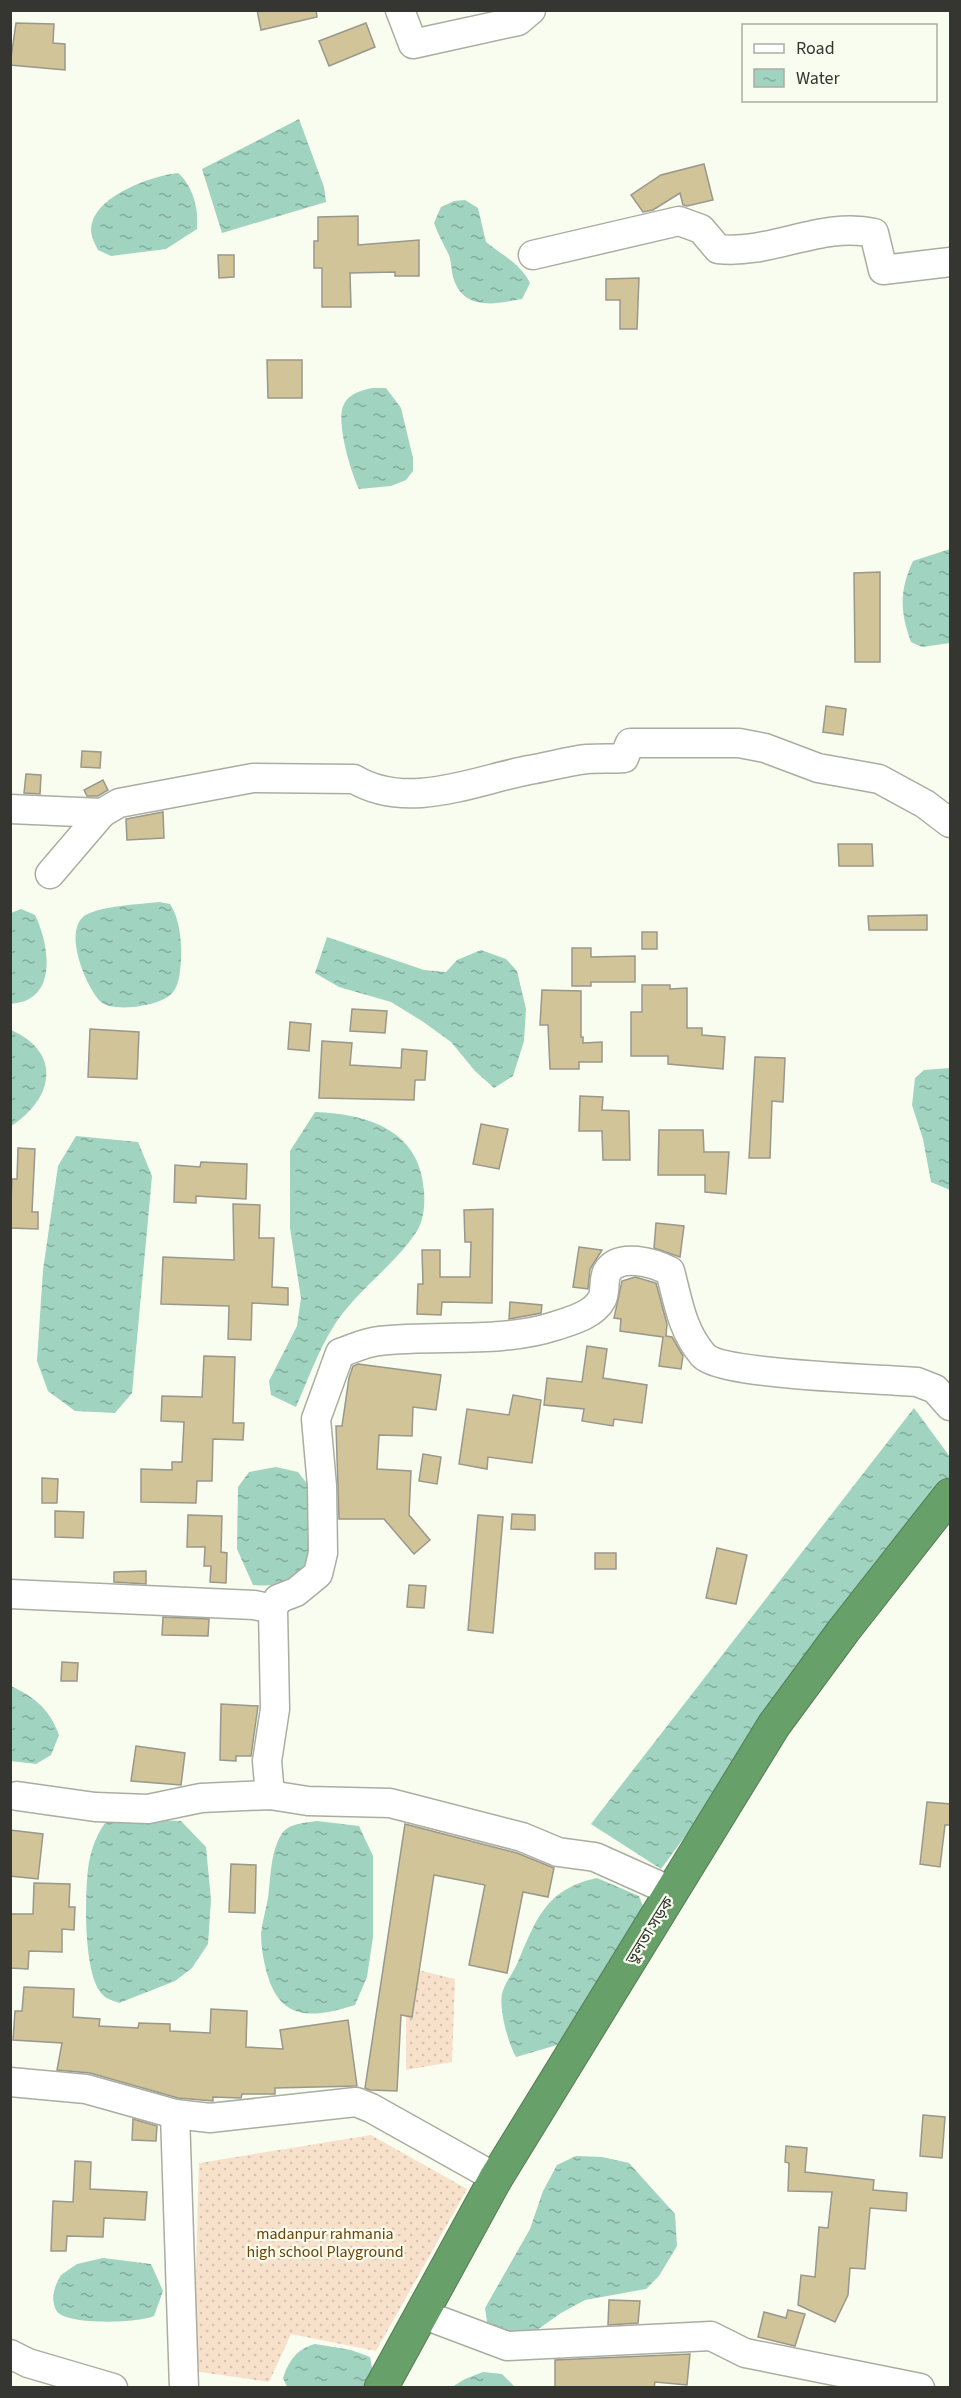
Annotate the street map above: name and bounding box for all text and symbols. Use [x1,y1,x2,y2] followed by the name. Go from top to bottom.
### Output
[742,24,937,102] legend
[796,36,835,61] text: Road
[796,66,840,91] text: Water
[620,1892,680,1969] street label: ভুলতা সড়ক
[246,2223,404,2263] park label: madanpur rahmania high school Playground

